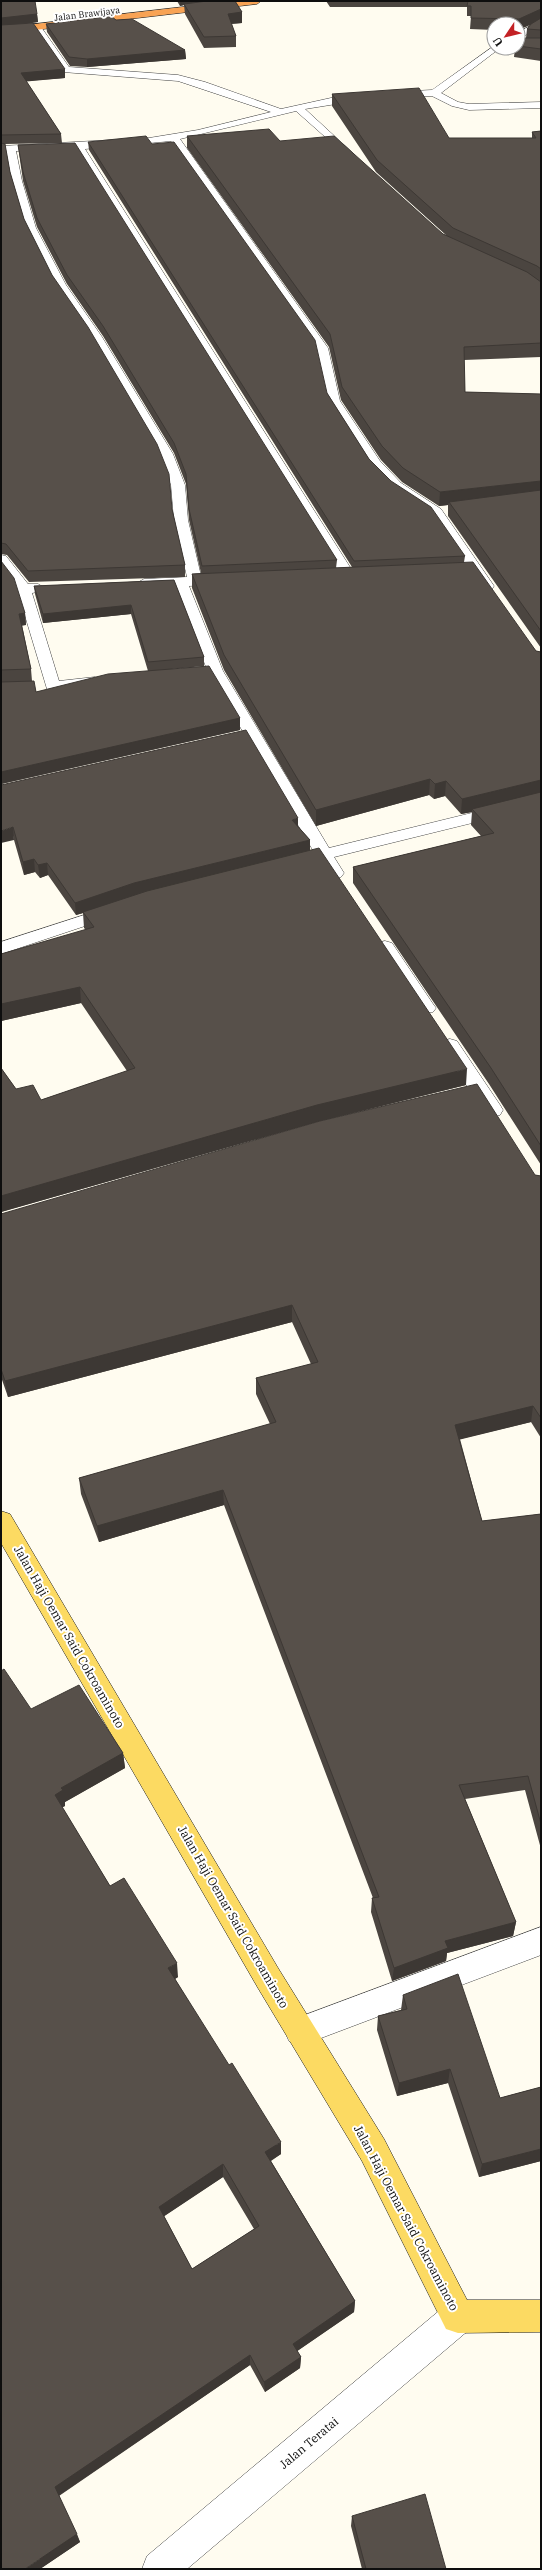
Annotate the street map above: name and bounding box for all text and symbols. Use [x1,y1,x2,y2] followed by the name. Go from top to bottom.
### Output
[53,4,121,23] street label: Jalan Brawijaya
[486,16,526,56] north arrow
[489,34,506,49] text: U
[11,1543,128,1731] street label: Jalan Haji Oemar Said Cokroaminoto
[175,1823,292,2011] street label: Jalan Haji Oemar Said Cokroaminoto
[351,2122,462,2313] street label: Jalan Haji Oemar Said Cokroaminoto
[276,2413,341,2472] street label: Jalan Teratai

